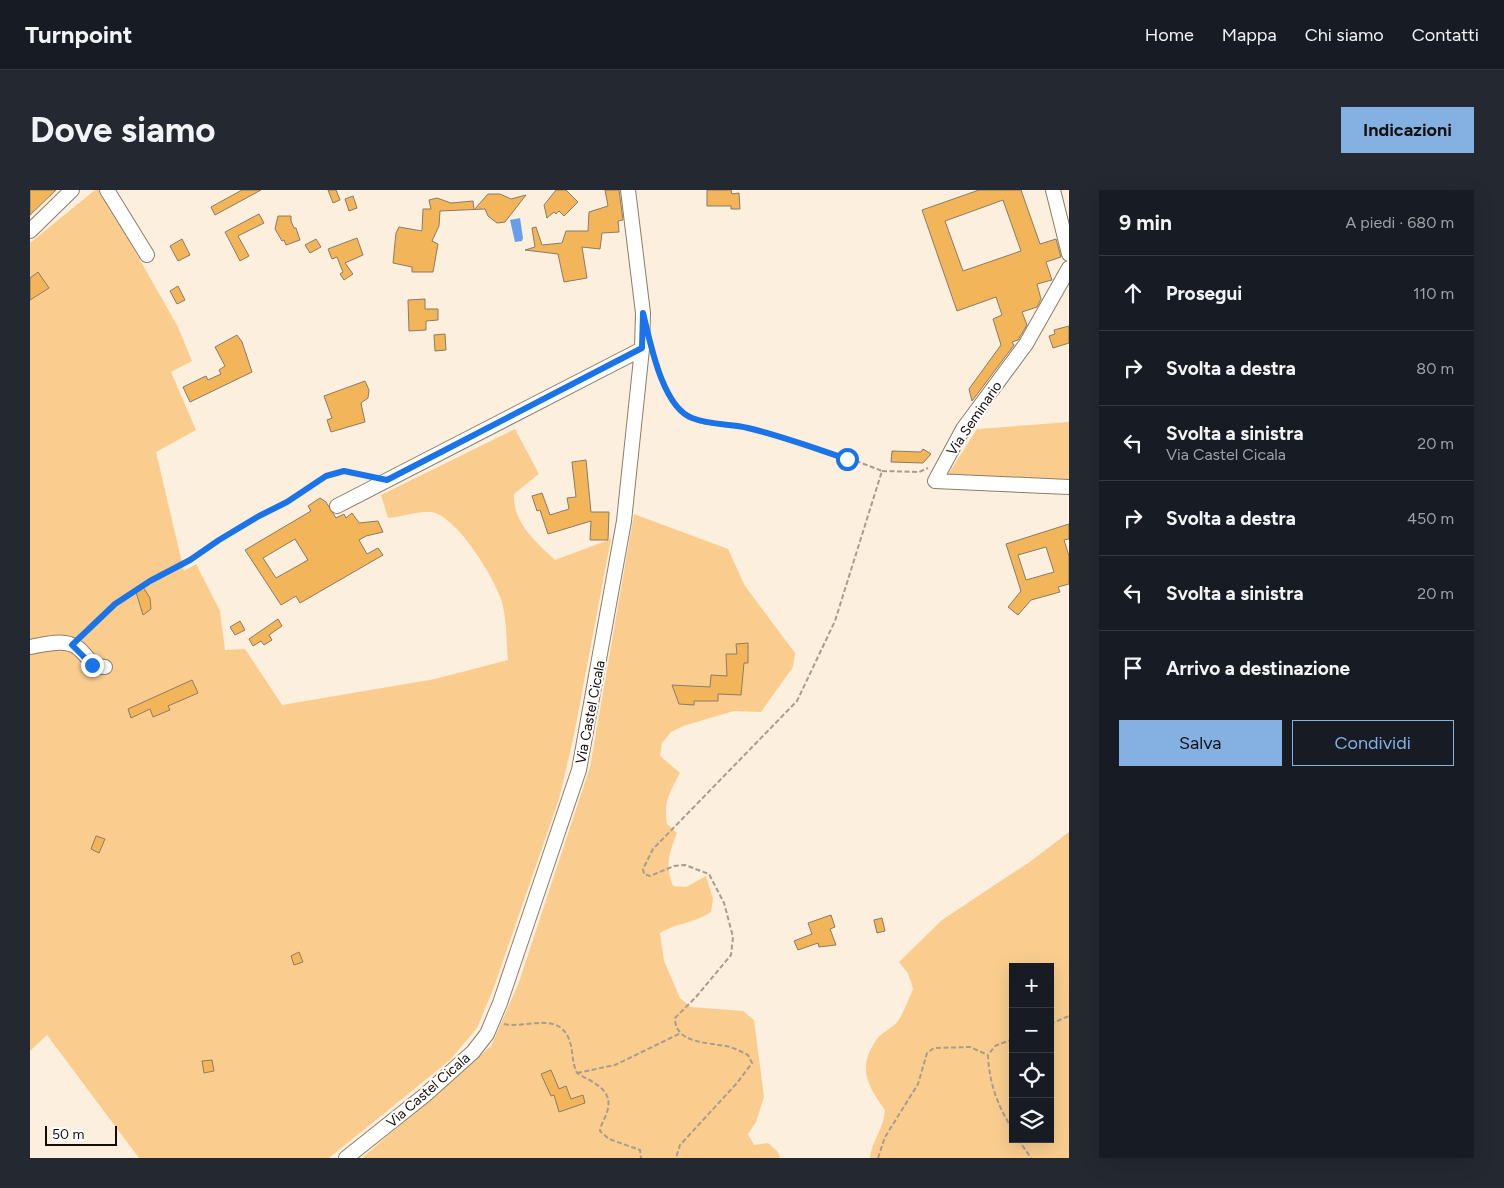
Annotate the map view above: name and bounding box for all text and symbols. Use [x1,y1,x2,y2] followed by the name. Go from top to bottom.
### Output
[25,20,132,49] text: Turnpoint
[1145,24,1194,46] text: Home
[1222,24,1277,46] text: Mappa
[1305,24,1384,46] text: Chi siamo
[1412,24,1479,46] text: Contatti
[1341,107,1474,153] button: Indicazioni
[30,109,216,151] text: Dove siamo
[1119,210,1172,235] text: 9 min
[1346,213,1454,232] text: A piedi · 680 m
[1119,279,1147,307] icon: ahead
[1166,282,1242,305] text: Prosegui
[1413,284,1454,303] text: 110 m
[1119,354,1147,382] icon: right
[1166,357,1296,380] text: Svolta a destra
[1416,359,1454,378] text: 80 m
[943,378,1006,459] street label: Via Seminario
[1166,422,1304,445] text: Svolta a sinistra
[1119,429,1147,457] icon: left
[1417,434,1454,453] text: 20 m
[1166,445,1286,464] text: Via Castel Cicala
[836,448,859,471] route start
[1119,504,1147,532] icon: right
[1166,507,1296,530] text: Svolta a destra
[1407,509,1454,528] text: 450 m
[1119,579,1147,607] icon: left
[1166,582,1304,605] text: Svolta a sinistra
[1417,584,1454,603] text: 20 m
[81,654,104,677] route end
[1119,654,1147,682] icon: arrive
[1166,657,1350,680] text: Arrivo a destinazione
[572,659,609,765] street label: Via Castel Cicala
[1119,720,1282,766] button: Salva
[1292,720,1454,766] button: Condividi
[1009,963,1054,1143] map controls
[1009,963,1054,1008] button: +
[1009,1008,1054,1053] button: −
[383,1050,474,1131] street label: Via Castel Cicala
[1009,1053,1054,1098] button: locate
[1009,1098,1054,1143] button: layers
[45,1123,118,1146] scale bar
[52,1126,84,1143] text: 50 m

